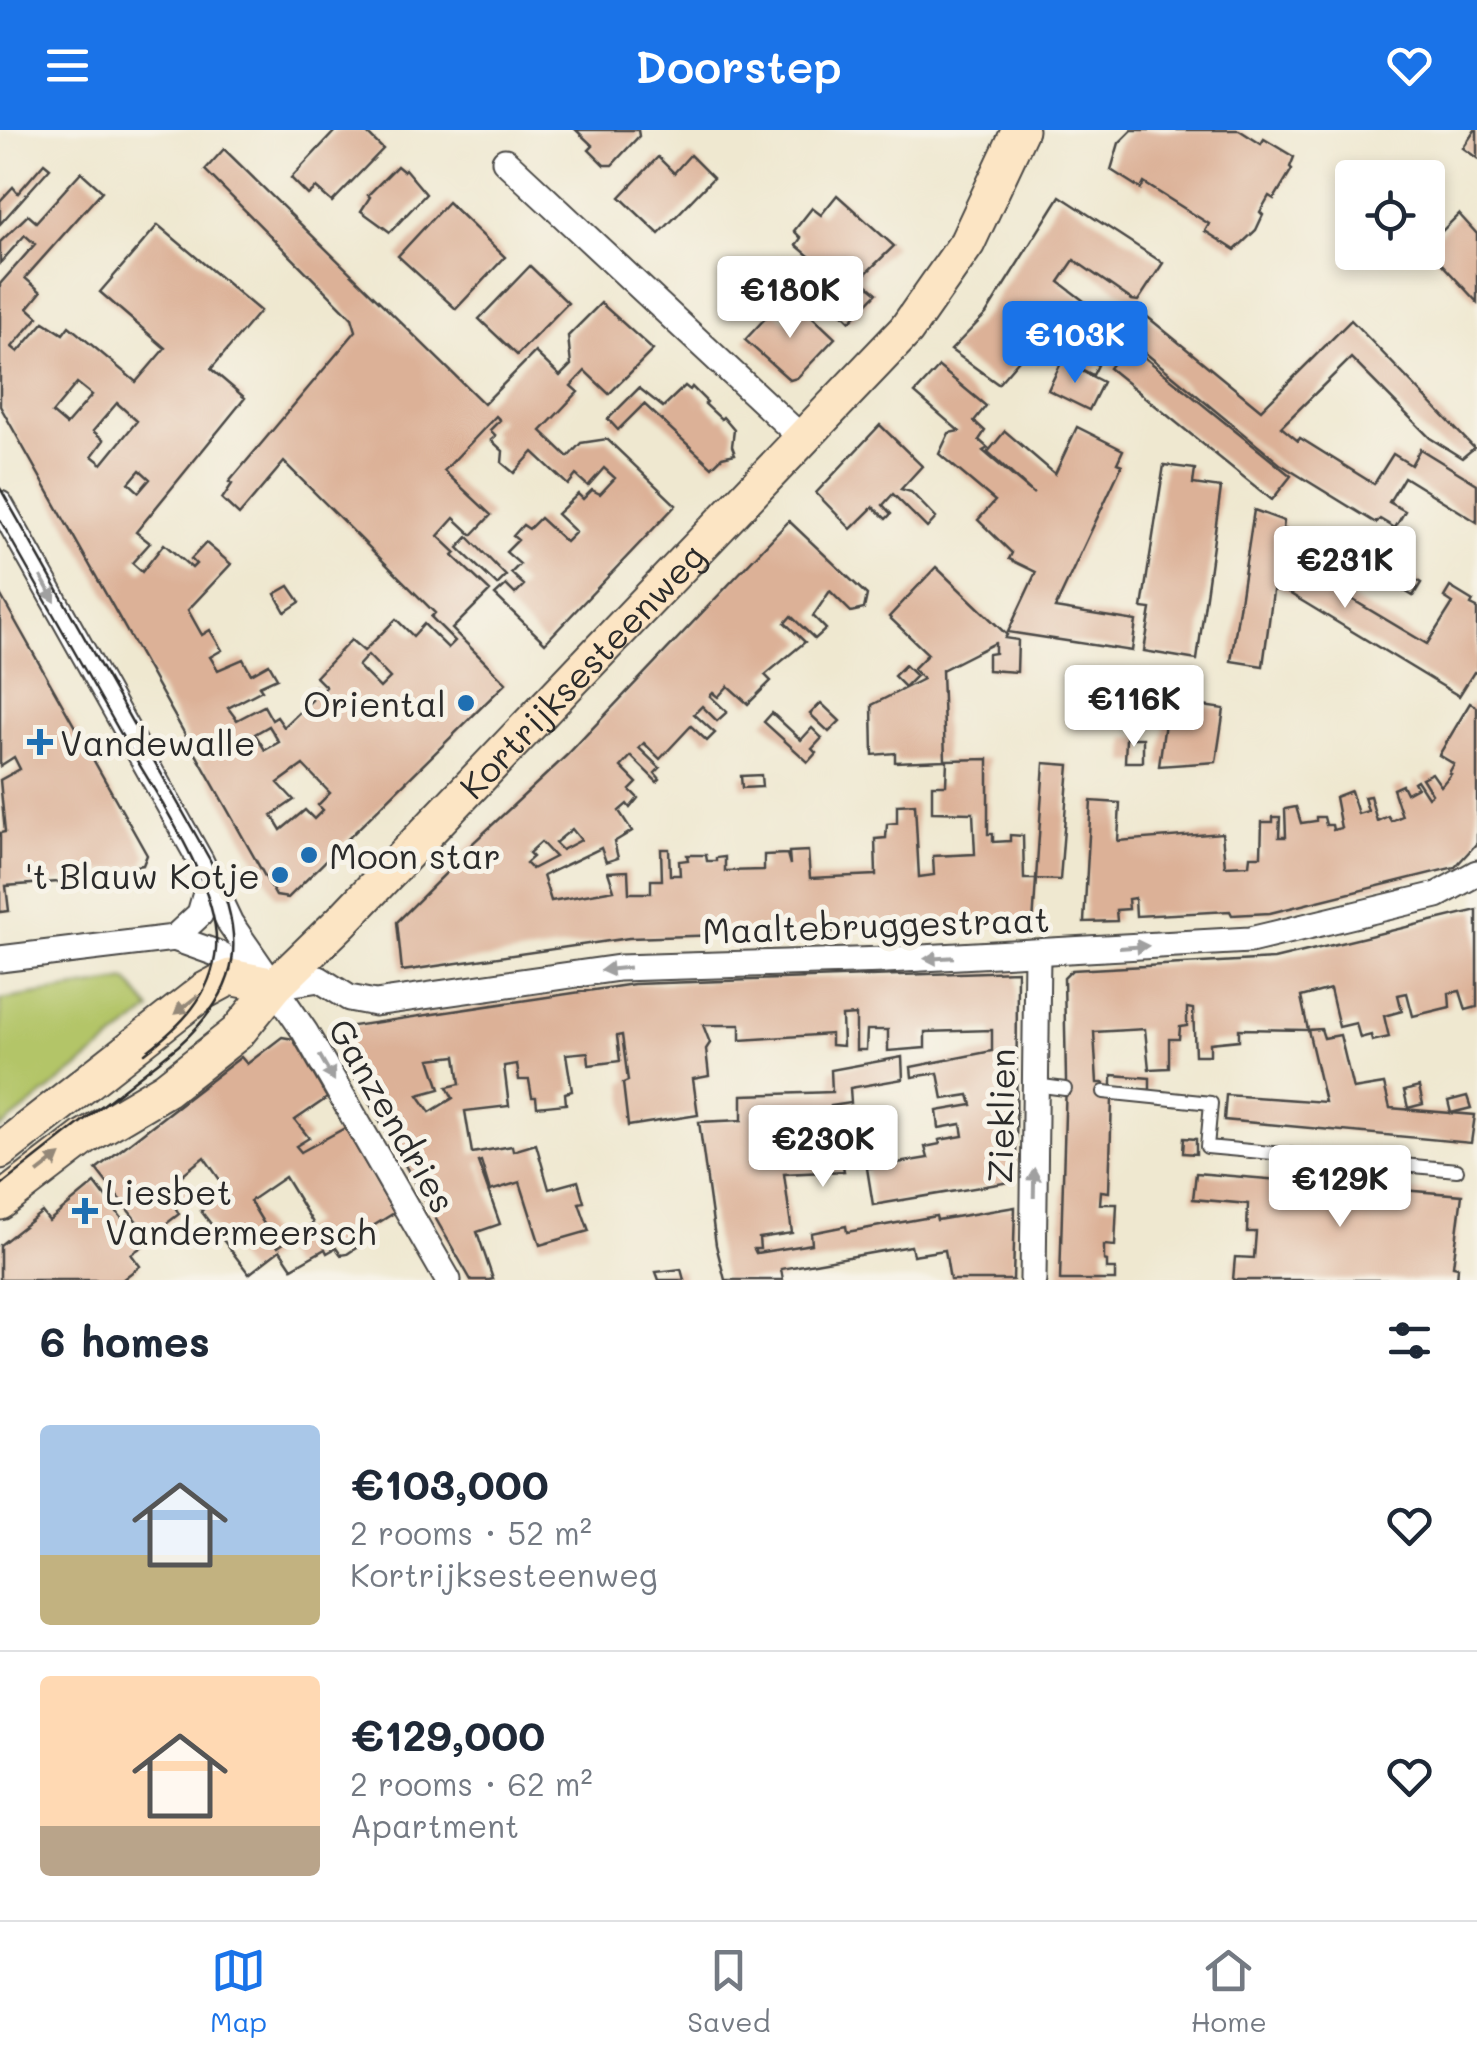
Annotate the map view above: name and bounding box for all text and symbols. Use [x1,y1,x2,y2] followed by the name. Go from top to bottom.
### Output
[635,36,842,94] text: Doorstep
[40,38,95,93] icon: menu
[1382,38,1437,93] icon: heart
[1335,160,1445,270] map controls
[1335,160,1445,270] button: locate
[720,256,860,341] pin: €180K
[739,267,841,309] text: €180K
[1005,301,1145,386] pin: €103K
[1025,312,1125,354] text: €103K
[1275,526,1415,611] pin: €231K
[448,533,714,808] street label: Kortrijksesteenweg
[1296,537,1394,579] text: €231K
[38,575,56,603] one-way arrow
[1064,665,1204,750] pin: €116K
[1087,676,1181,718] text: €116K
[303,680,446,726] place label: Oriental
[455,692,477,714] marker: Oriental
[60,719,256,765] place label: Vandewalle
[29,731,51,753] marker: Vandewalle
[329,832,501,878] place label: Moon star
[298,844,320,866] marker: Moon star
[25,852,260,898] place label: 't Blauw Kotje
[269,864,291,886] marker: 't Blauw Kotje
[701,895,1051,953] street label: Maaltebruggestraat
[1119,939,1151,955] one-way arrow
[923,950,955,966] one-way arrow
[598,961,630,977] one-way arrow
[174,995,200,1016] one-way arrow
[319,1010,467,1220] street label: Ganzendries
[976,1048,1024,1184] street label: Zieklien
[318,1054,335,1083] one-way arrow
[753,1105,893,1190] pin: €230K
[771,1116,875,1158] text: €230K
[1270,1145,1410,1230] pin: €129K
[36,1155,62,1175] one-way arrow
[1291,1156,1389,1198] text: €129K
[1026,1166,1042,1198] one-way arrow
[105,1168,376,1254] place label: Liesbet Vandermeersch
[74,1200,96,1222] marker: Liesbet Vandermeersch
[40,1313,210,1368] text: 6 homes
[1382,1313,1437,1368] icon: filters
[350,1456,549,1511] text: €103,000
[120,1465,240,1585] icon: home
[1382,1498,1437,1553] icon: heart
[350,1511,592,1553] text: 2 rooms · 52 m²
[350,1553,658,1595] text: Kortrijksesteenweg
[350,1707,545,1762] text: €129,000
[120,1716,240,1836] icon: home
[1382,1749,1437,1804] icon: heart
[350,1762,593,1804] text: 2 rooms · 62 m²
[350,1804,519,1846] text: Apartment
[210,1943,267,2039] tab: Map
[687,1943,770,2039] tab: Saved
[1191,1943,1267,2039] tab: Home

